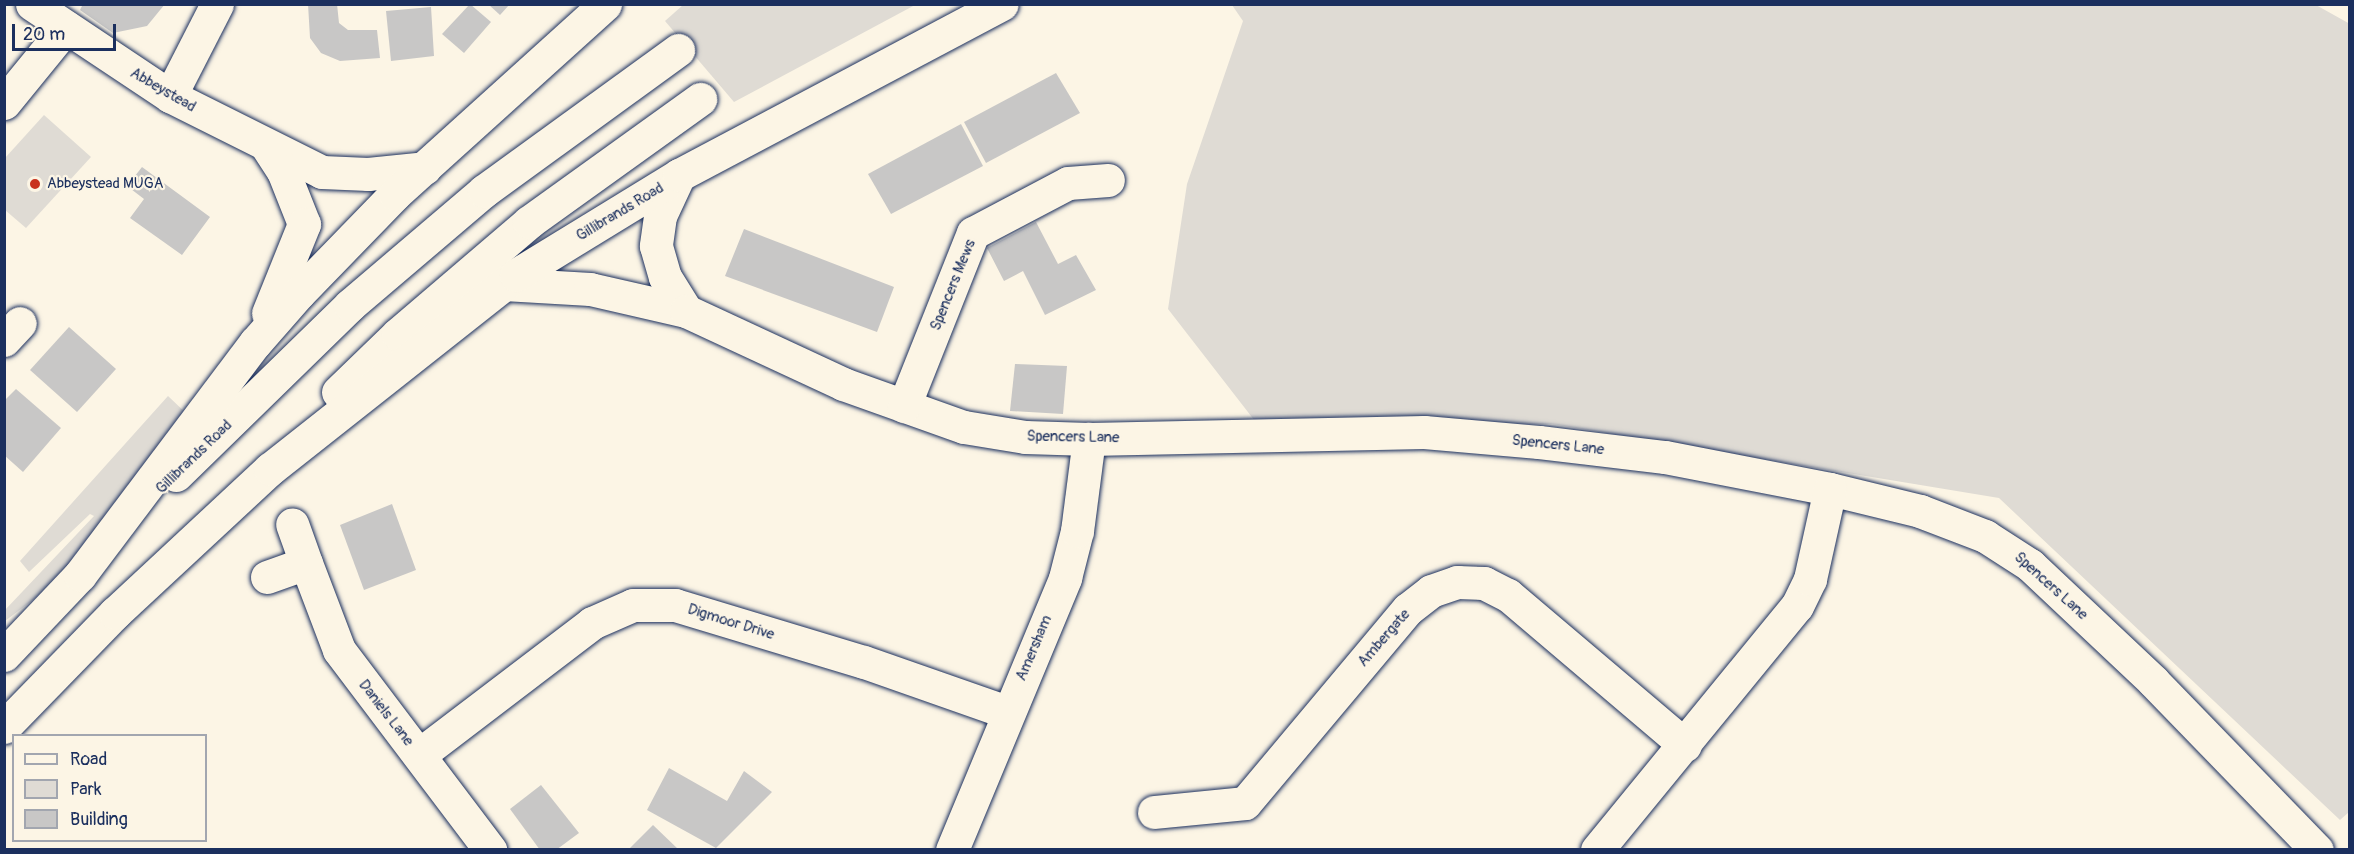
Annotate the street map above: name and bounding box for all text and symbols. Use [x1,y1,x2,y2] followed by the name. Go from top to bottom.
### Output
[15,12,118,50] scale bar
[23,23,65,46] text: 20 m
[127,64,199,116] street label: Abbeystead
[47,175,163,193] place label: Abbeystead MUGA
[28,177,42,191] marker: Abbeystead MUGA
[573,179,667,245] street label: Gillibrands Road
[927,237,979,333] street label: Spencers Mews
[152,416,236,498] street label: Gillibrands Road
[1027,427,1119,447] street label: Spencers Lane
[1511,431,1605,459] street label: Spencers Lane
[2011,548,2091,624] street label: Spencers Lane
[685,600,777,644] street label: Digmoor Drive
[1354,606,1414,670] street label: Ambergate
[1012,612,1056,684] street label: Amersham
[355,676,417,750] street label: Daniels Lane
[12,734,207,842] legend
[70,748,107,771] text: Road
[70,778,102,801] text: Park
[70,808,128,831] text: Building

